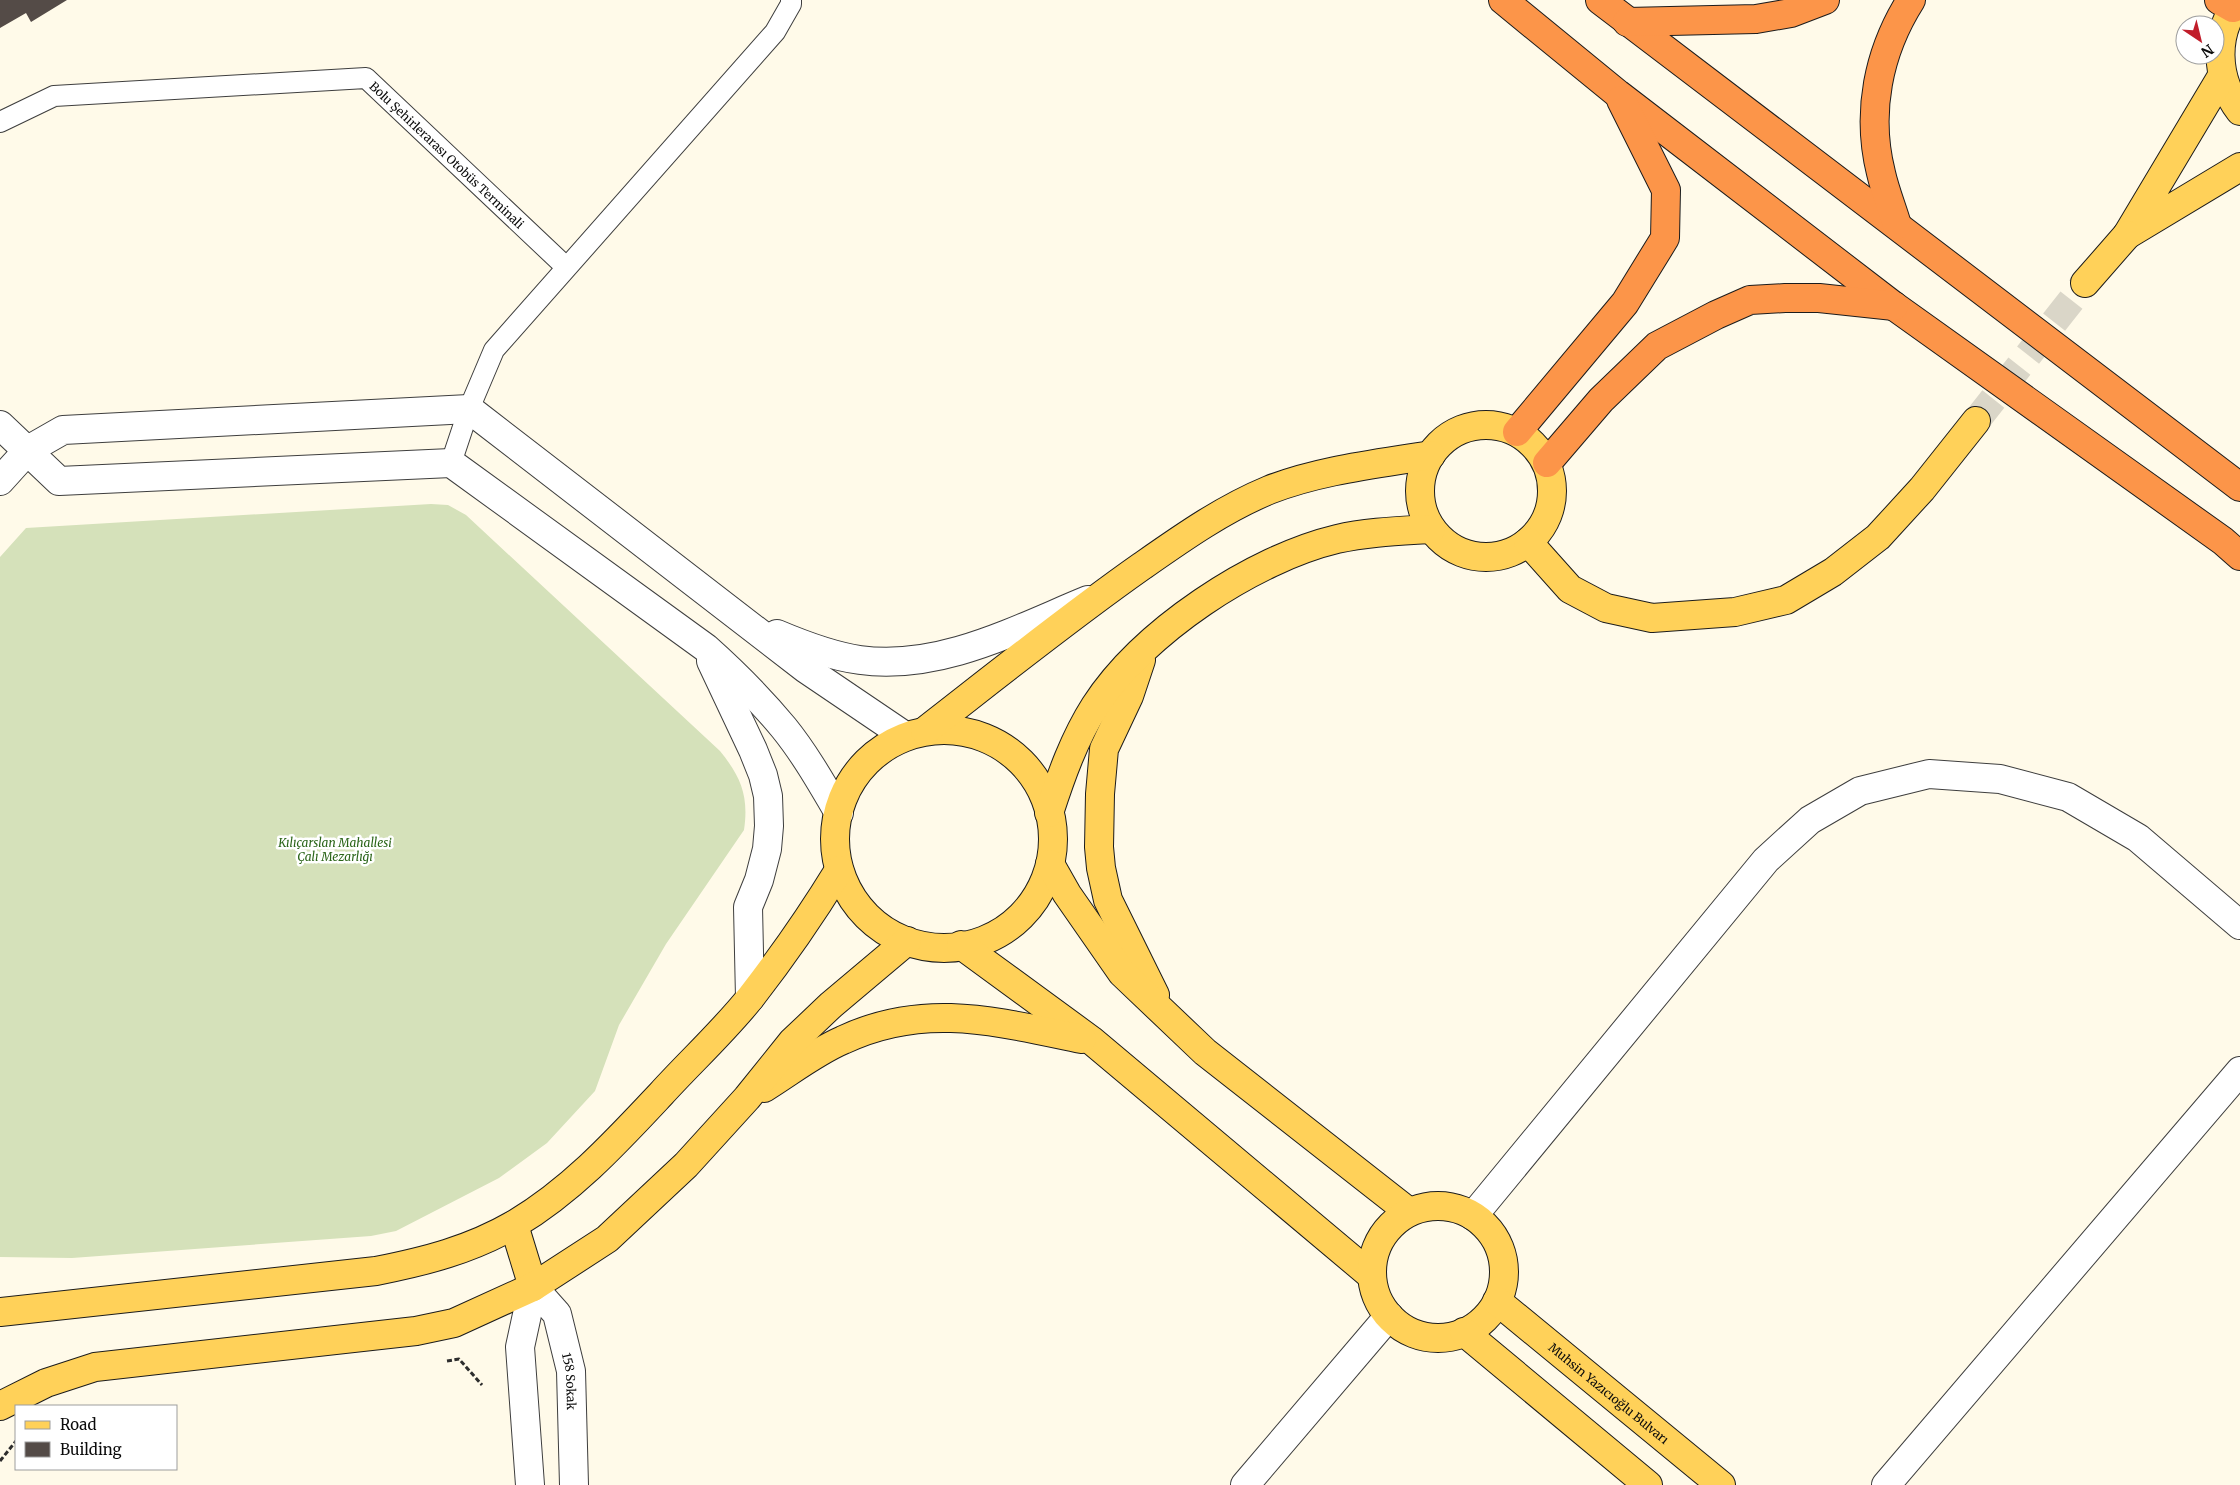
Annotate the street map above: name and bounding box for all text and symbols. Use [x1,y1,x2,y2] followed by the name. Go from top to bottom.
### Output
[2175,15,2225,65] north arrow
[2198,40,2217,61] text: N
[367,78,528,231] street label: Bolu Şehirlerarası Otobüs Terminali
[277,835,392,864] park label: Kılıçarslan Mahallesi Çalı Mezarlığı
[1546,1339,1672,1447] street label: Muhsin Yazıcıoğlu Bulvarı
[559,1351,580,1411] street label: 158 Sokak
[15,1405,178,1470] legend
[60,1415,96,1434] text: Road
[60,1440,122,1459] text: Building

